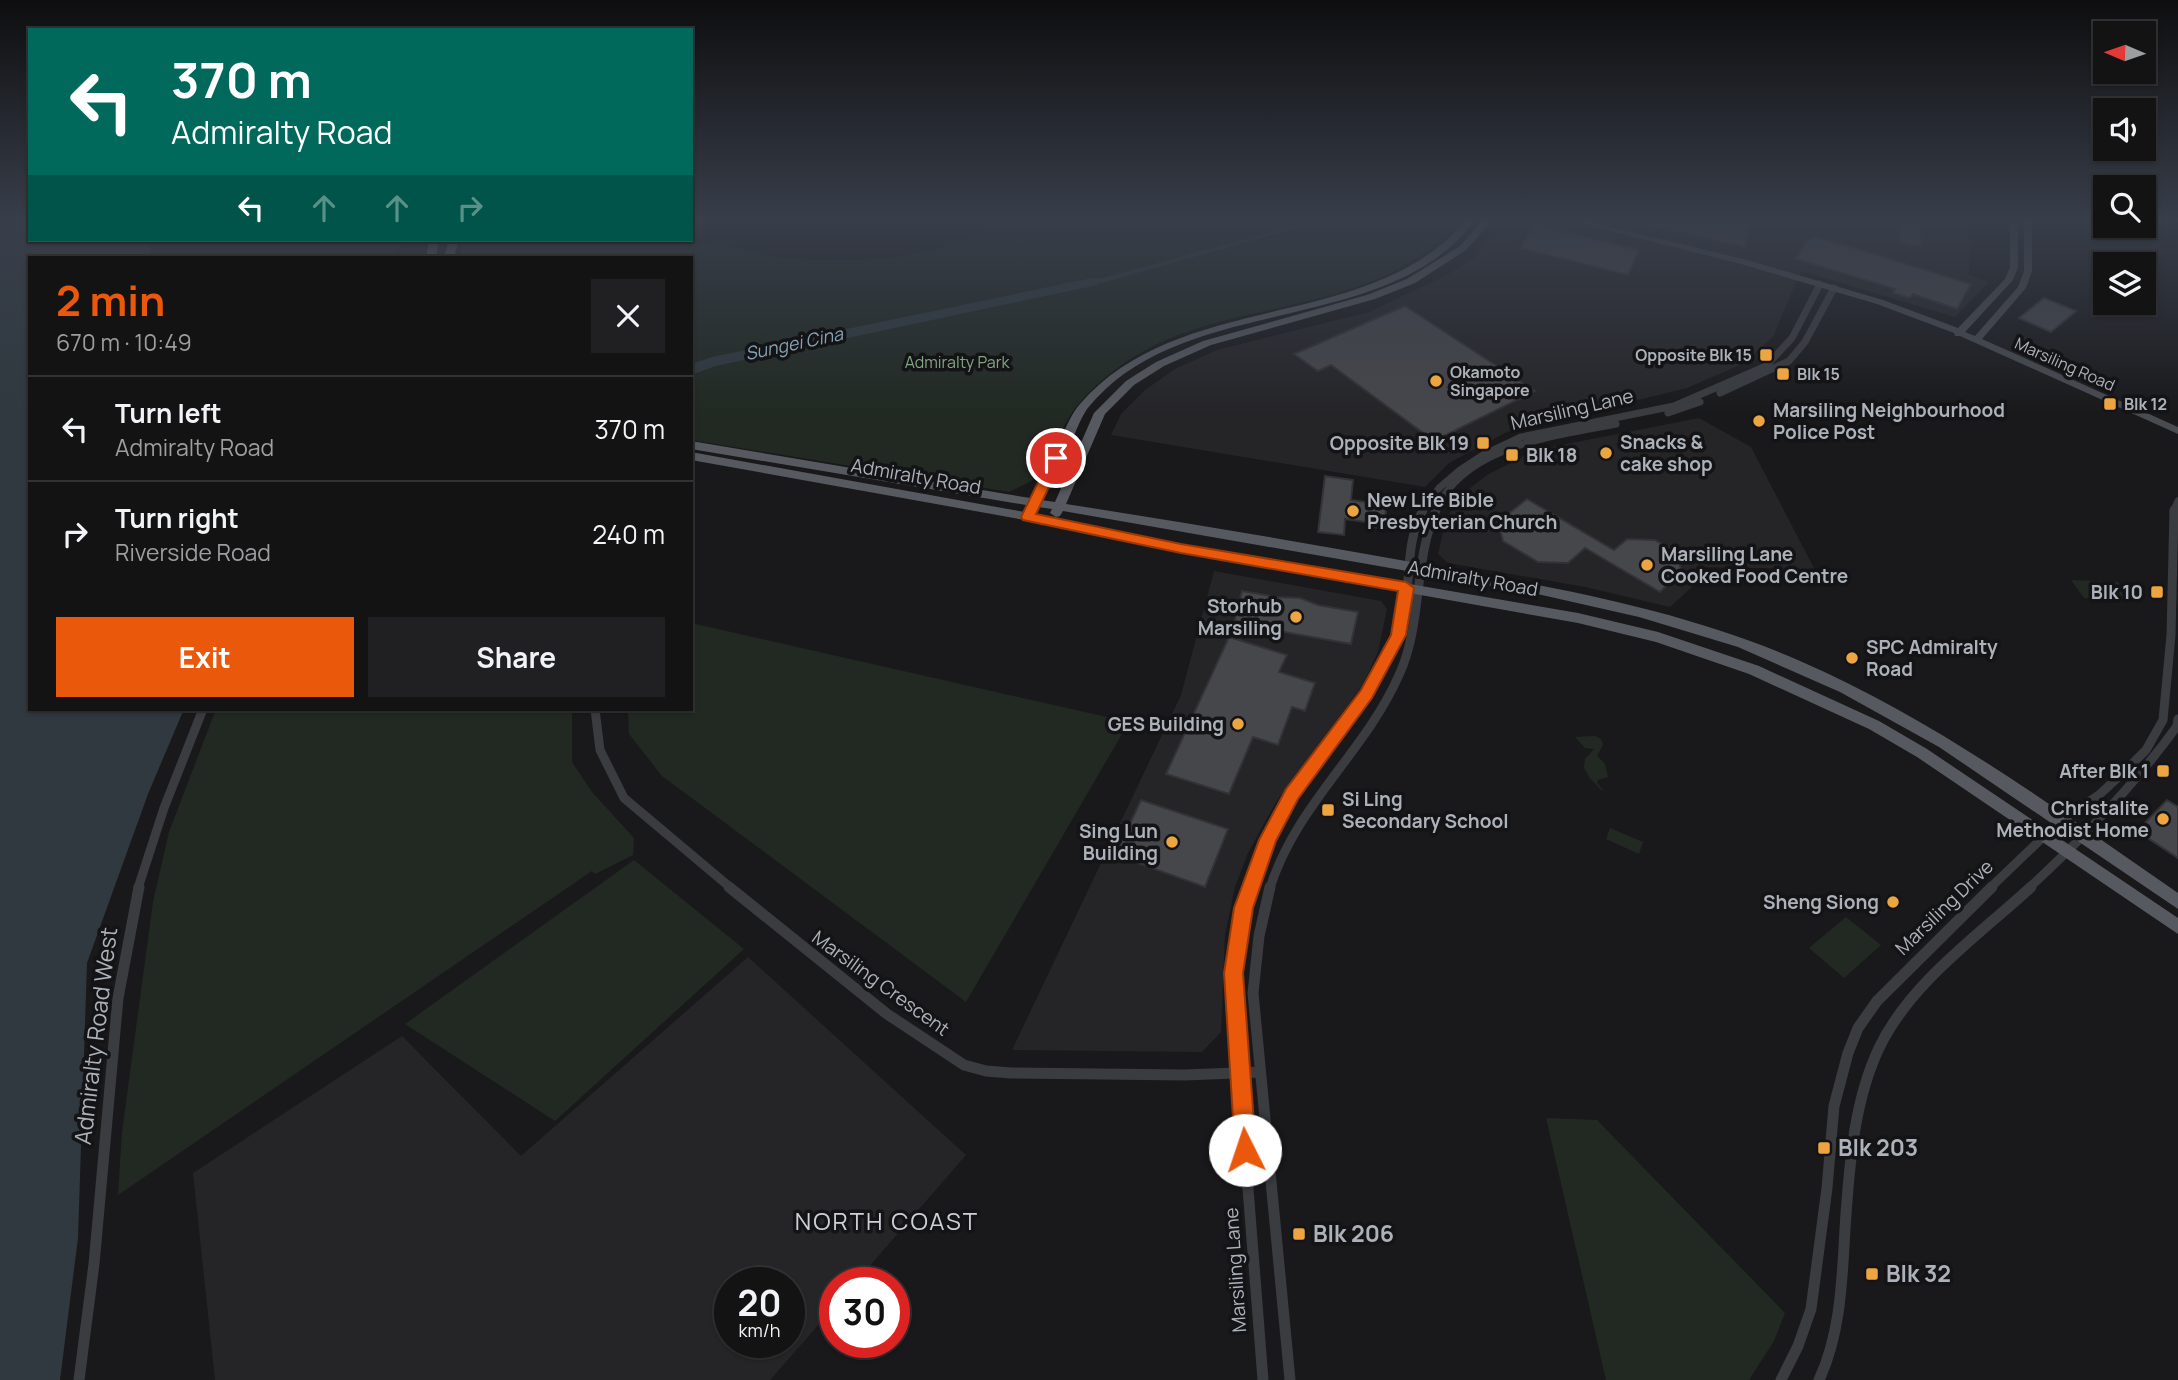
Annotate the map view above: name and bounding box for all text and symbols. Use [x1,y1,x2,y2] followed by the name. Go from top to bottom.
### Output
[2093,21,2156,84] north arrow
[2093,21,2156,315] map controls
[171,46,312,113] text: 370 m
[56,56,147,147] icon: left
[2093,98,2156,161] button: sound
[171,110,392,154] text: Admiralty Road
[2093,175,2156,238] button: search
[232,189,270,227] icon: left
[305,189,343,227] icon: ahead
[378,189,416,227] icon: ahead
[451,189,489,227] icon: right
[2093,252,2156,315] button: layers
[56,271,165,329] text: 2 min
[591,279,665,353] button: close
[743,321,846,365] water label: Sungei Cina
[56,326,192,358] text: 670 m · 10:49
[2011,332,2119,396] street label: Marsiling Road
[1635,344,1752,366] place label: Opposite Blk 15
[1758,347,1774,363] marker: Opposite Blk 15
[905,351,1010,373] park label: Admiralty Park
[1450,361,1530,401] place label: Okamoto Singapore
[1797,363,1840,385] place label: Blk 15
[1775,366,1791,382] marker: Blk 15
[1428,373,1444,389] marker: Okamoto Singapore
[1508,382,1636,436] street label: Marsiling Lane
[2124,393,2167,415] place label: Blk 12
[115,395,222,431] text: Turn left
[2102,396,2118,412] marker: Blk 12
[1773,397,2005,445] place label: Marsiling Neighbourhood Police Post
[56,410,94,448] icon: left
[594,411,665,447] text: 370 m
[1751,413,1767,429] marker: Marsiling Neighbourhood Police Post
[1026,428,1086,488] pin
[1620,429,1713,477] place label: Snacks & cake shop
[1330,430,1469,456] place label: Opposite Blk 19
[115,431,274,463] text: Admiralty Road
[1475,435,1491,451] marker: Opposite Blk 19
[1037,439,1075,477] icon: arrive
[1526,442,1577,468] place label: Blk 18
[1598,445,1614,461] marker: Snacks & cake shop
[1504,447,1520,463] marker: Blk 18
[849,452,983,500] street label: Admiralty Road
[1367,487,1557,535] place label: New Life Bible Presbyterian Church
[115,500,239,536] text: Turn right
[1345,503,1361,519] marker: New Life Bible Presbyterian Church
[56,515,94,553] icon: right
[592,516,665,552] text: 240 m
[115,536,271,568] text: Riverside Road
[1661,541,1848,589] place label: Marsiling Lane Cooked Food Centre
[1406,554,1540,602] street label: Admiralty Road
[1639,557,1655,573] marker: Marsiling Lane Cooked Food Centre
[2091,579,2143,605] place label: Blk 10
[2149,584,2165,600] marker: Blk 10
[1198,593,1282,641] place label: Storhub Marsiling
[1288,609,1304,625] marker: Storhub Marsiling
[56,617,354,697] button: Exit
[368,617,665,697] button: Share
[1866,634,1998,682] place label: SPC Admiralty Road
[1844,650,1860,666] marker: SPC Admiralty Road
[1108,711,1224,737] place label: GES Building
[1230,716,1246,732] marker: GES Building
[2059,758,2149,784] place label: After Blk 1
[2155,763,2171,779] marker: After Blk 1
[1342,786,1509,834] place label: Si Ling Secondary School
[1996,795,2149,843] place label: Christalite Methodist Home
[1320,802,1336,818] marker: Si Ling Secondary School
[2155,811,2171,827] marker: Christalite Methodist Home
[1079,818,1158,866] place label: Sing Lun Building
[1164,834,1180,850] marker: Sing Lun Building
[1889,854,1999,960] street label: Marsiling Drive
[1763,889,1879,915] place label: Sheng Siong
[1885,894,1901,910] marker: Sheng Siong
[807,924,955,1042] street label: Marsiling Crescent
[66,925,124,1146] street label: Admiralty Road West
[1208,1113,1282,1187] position arrow
[1838,1131,1918,1163] place label: Blk 203
[1816,1140,1832,1156] marker: Blk 203
[795,1204,979,1237] district label: NORTH COAST
[1218,1207,1252,1333] street label: Marsiling Lane
[1313,1217,1394,1249] place label: Blk 206
[1291,1226,1307,1242] marker: Blk 206
[1886,1257,1951,1289] place label: Blk 32
[1864,1266,1880,1282] marker: Blk 32
[819,1267,910,1358] speed limit sign: 30
[738,1279,781,1327] text: 20
[739,1318,780,1342] text: km/h

